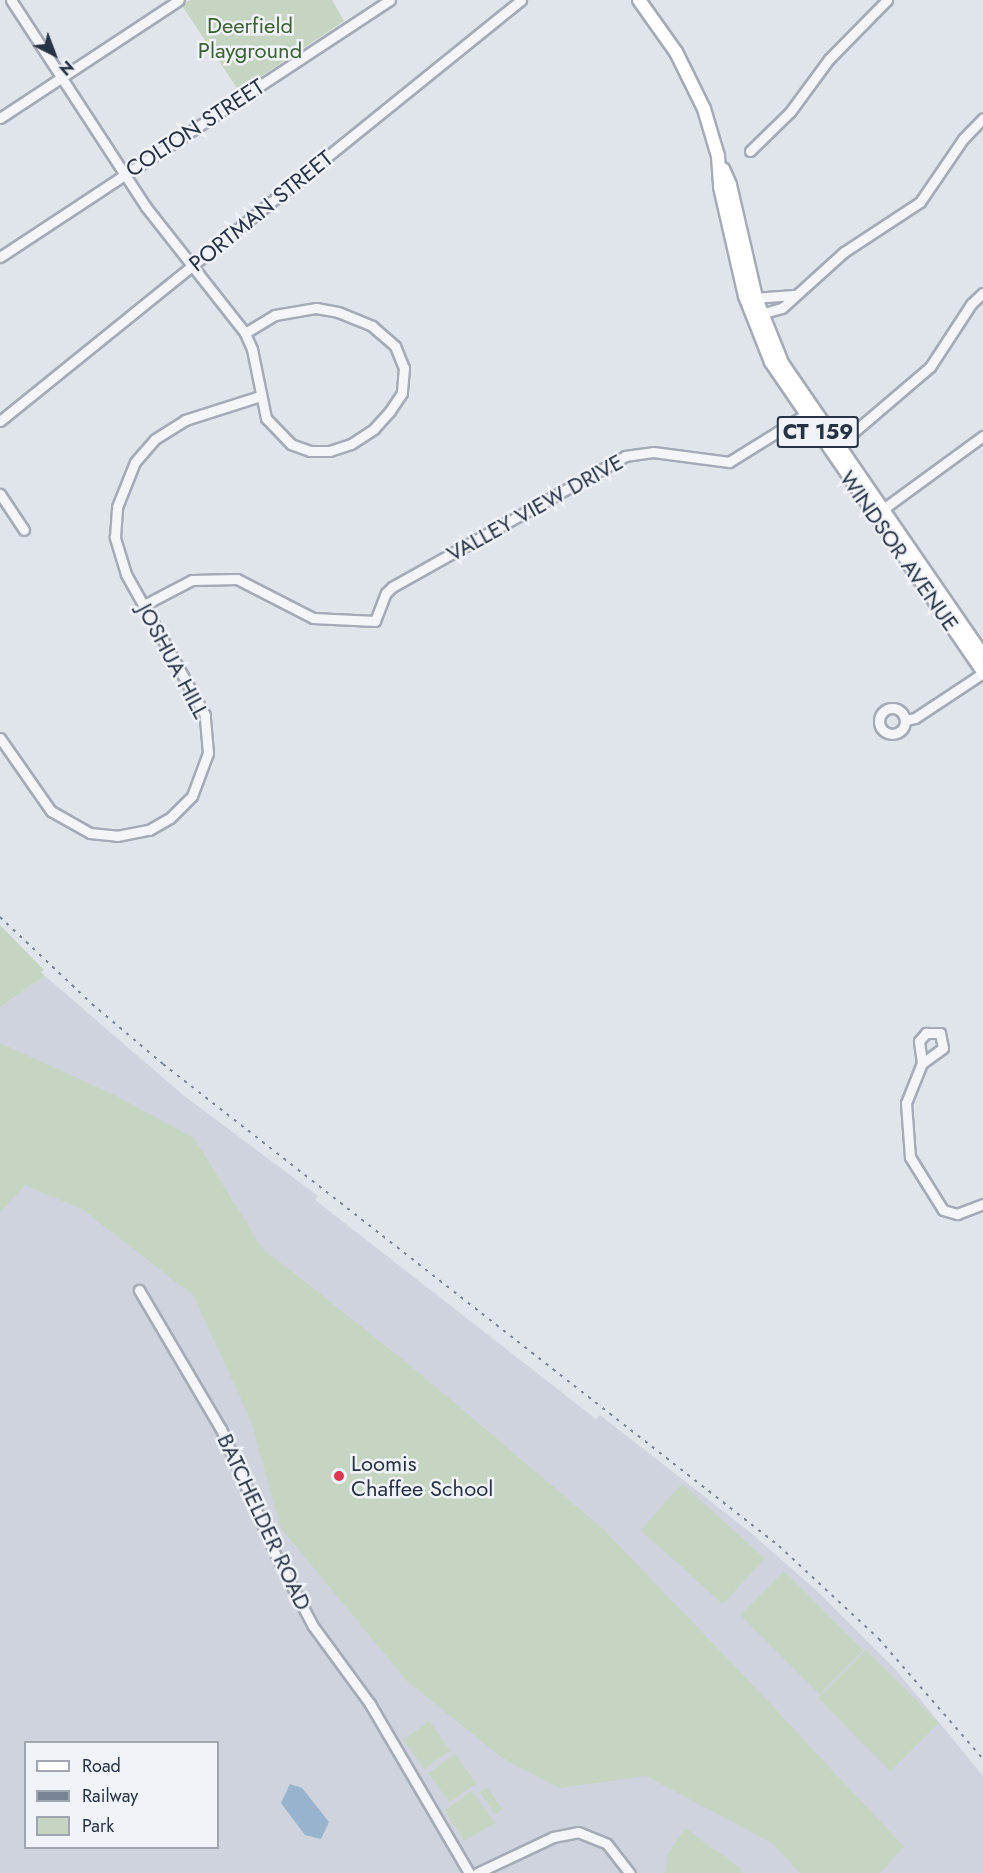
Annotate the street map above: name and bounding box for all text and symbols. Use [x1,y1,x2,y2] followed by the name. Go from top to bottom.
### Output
[198,12,302,63] park label: Deerfield Playground
[24,24,84,84] north arrow
[54,55,79,81] text: N
[121,73,269,183] street label: COLTON STREET
[184,145,338,277] street label: PORTMAN STREET
[776,414,860,450] road number: CT 159
[442,449,628,567] street label: VALLEY VIEW DRIVE
[834,466,964,636] street label: WINDSOR AVENUE
[132,599,214,723] street label: JOSHUA HILL
[212,1430,316,1614] street label: BATCHELDER ROAD
[351,1450,493,1502] place label: Loomis Chaffee School
[332,1469,346,1483] marker: Loomis Chaffee School
[24,1741,219,1849] legend
[82,1753,121,1779] text: Road
[82,1783,138,1809] text: Railway
[82,1813,114,1839] text: Park

